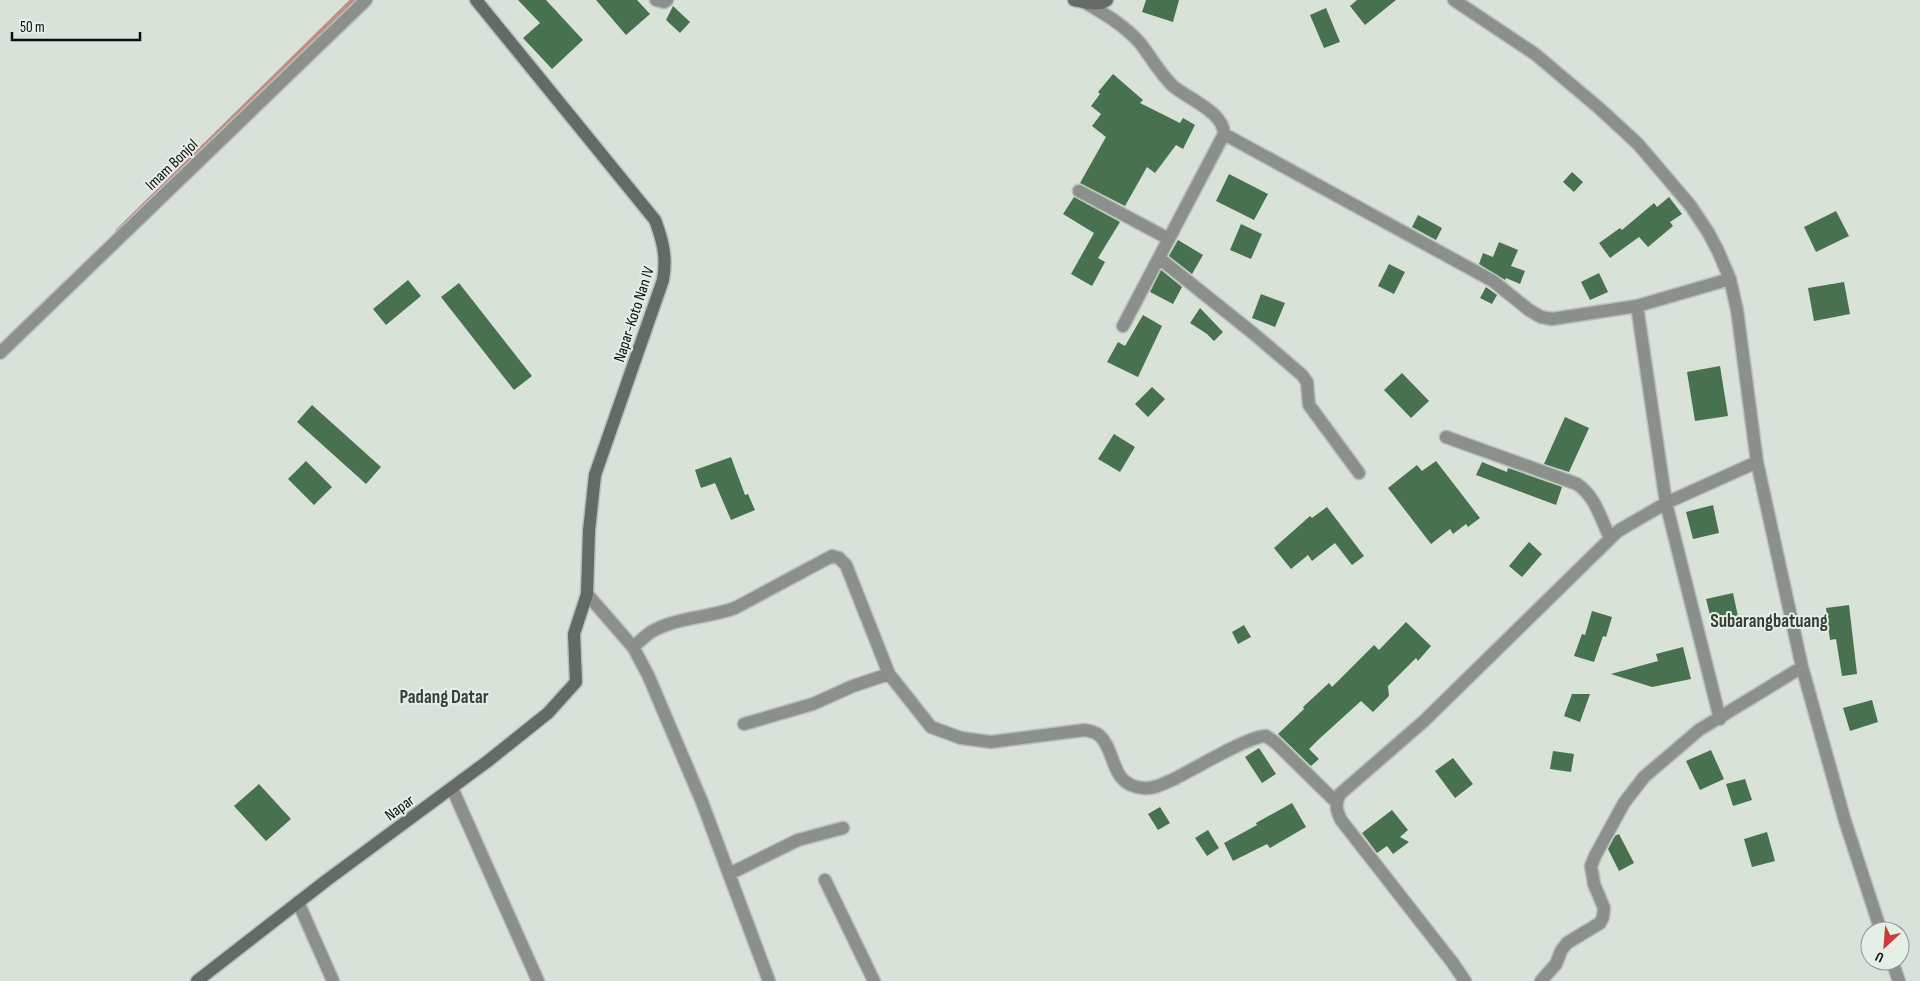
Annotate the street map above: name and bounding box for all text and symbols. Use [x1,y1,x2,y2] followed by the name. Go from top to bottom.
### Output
[12,10,140,42] scale bar
[20,18,45,37] text: 50 m
[142,135,202,195] street label: Imam Bonjol
[610,264,659,365] street label: Napar-Koto Nan IV
[1710,610,1828,633] district label: Subarangbatuang
[399,686,489,709] district label: Padang Datar
[381,791,419,825] street label: Napar
[1860,921,1910,971] north arrow
[1873,948,1887,966] text: U

